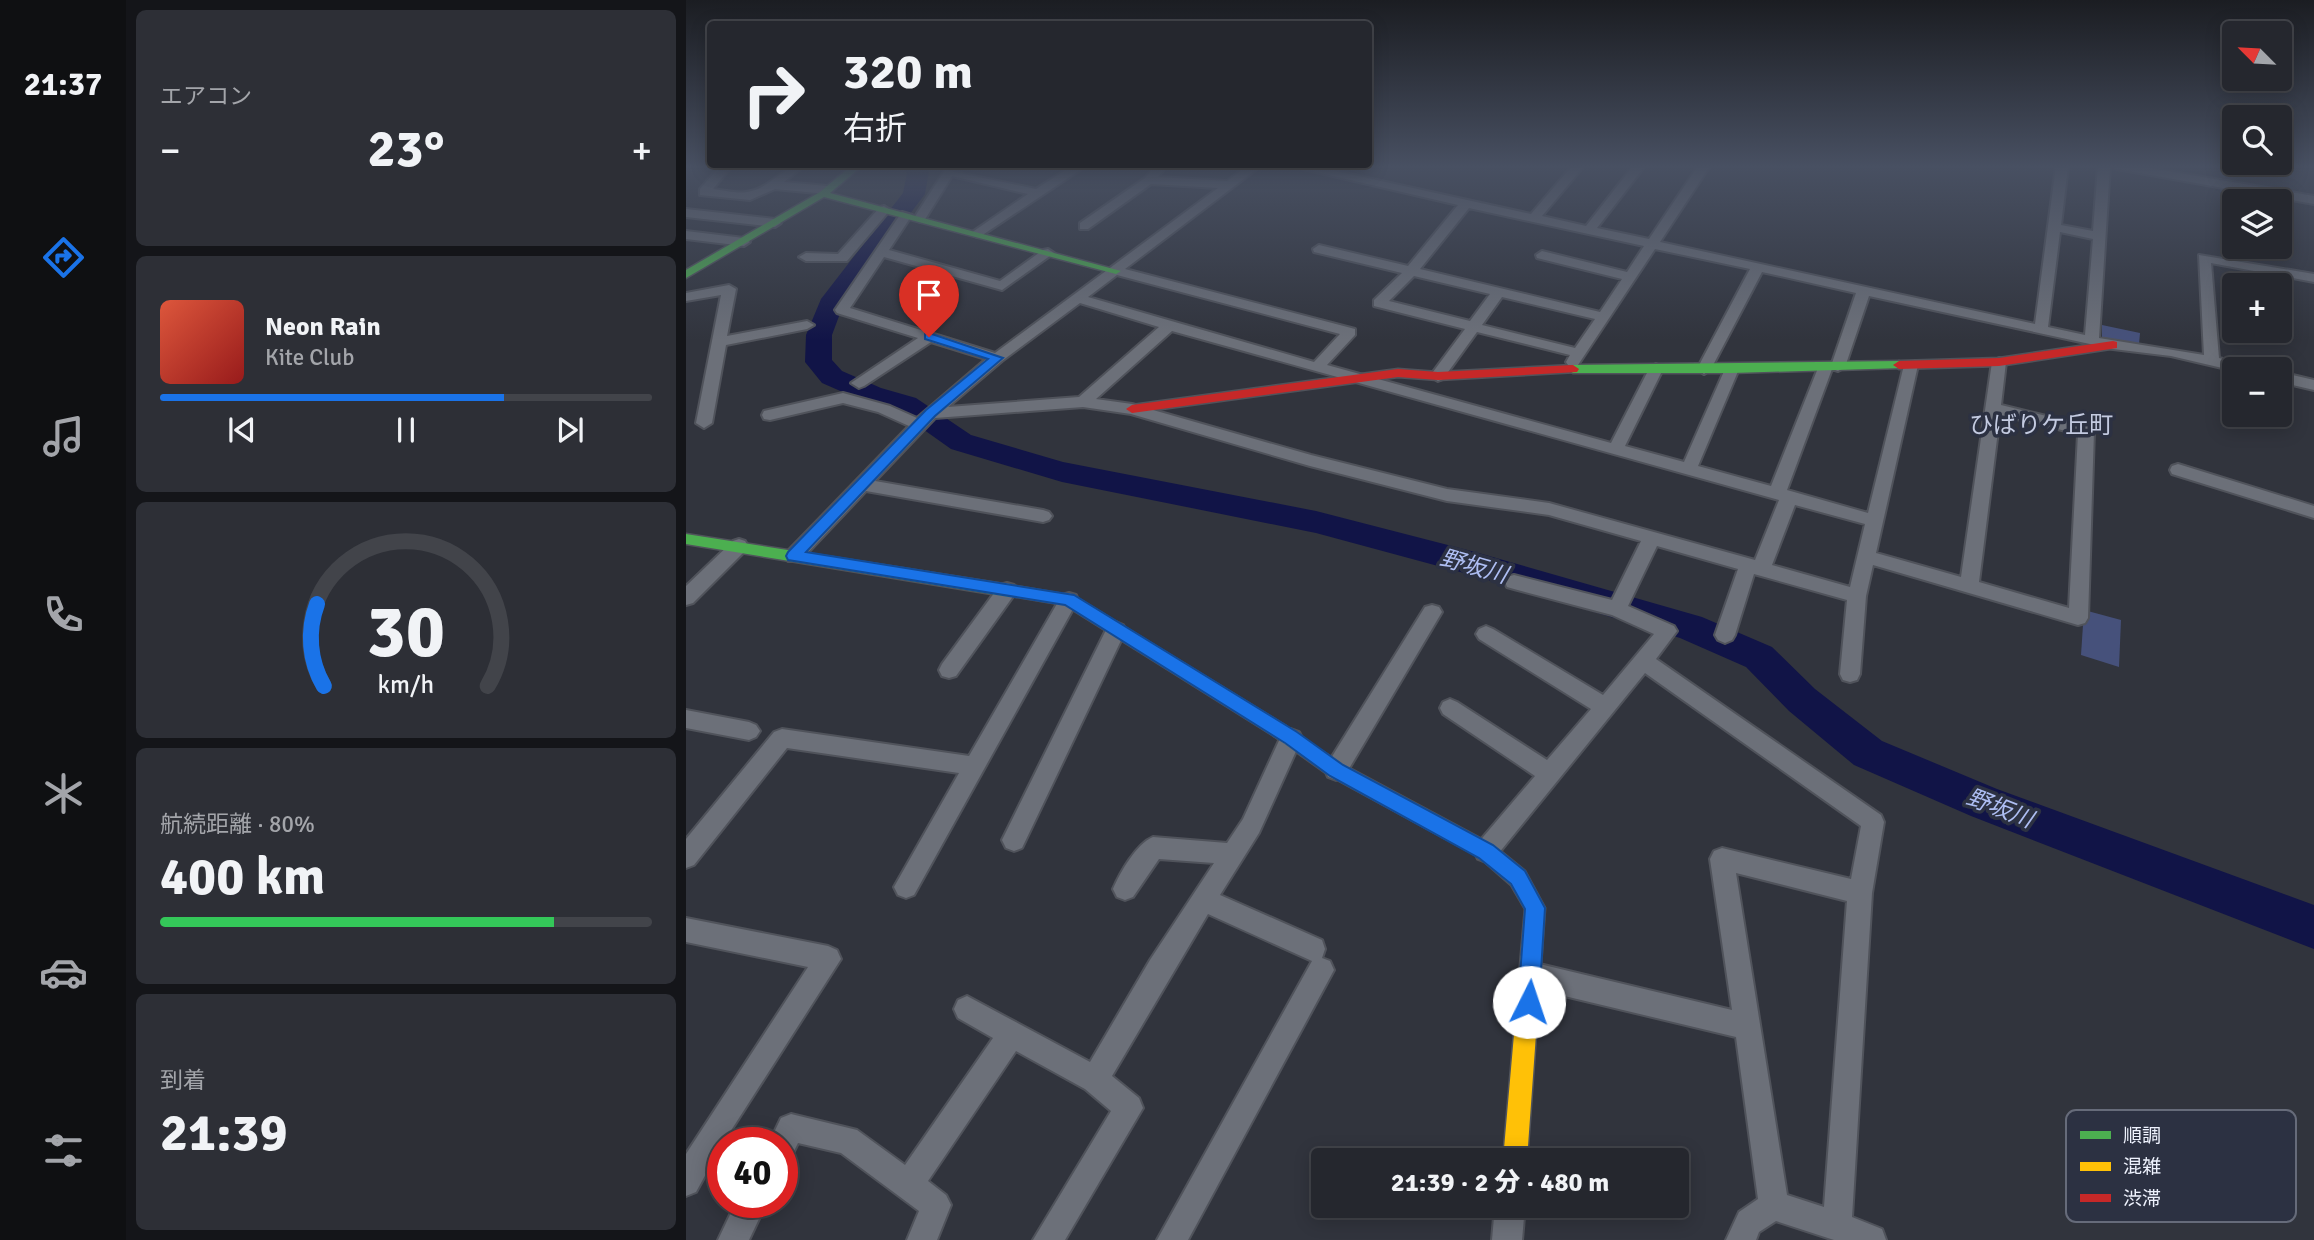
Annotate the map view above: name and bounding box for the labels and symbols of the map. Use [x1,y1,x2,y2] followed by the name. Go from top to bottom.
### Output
[2222,21,2292,91] north arrow
[899,265,959,337] pin
[1969,410,2113,440] district label: ひばりケ丘町
[1437,543,1514,591] water label: 野坂川
[1962,783,2040,835] water label: 野坂川
[1492,965,1566,1039] position arrow
[2066,1110,2296,1222] legend
[2123,1124,2161,1148] text: 順調
[707,1127,798,1218] speed limit sign: 40
[2123,1155,2161,1179] text: 混雑
[2123,1187,2161,1211] text: 渋滞

